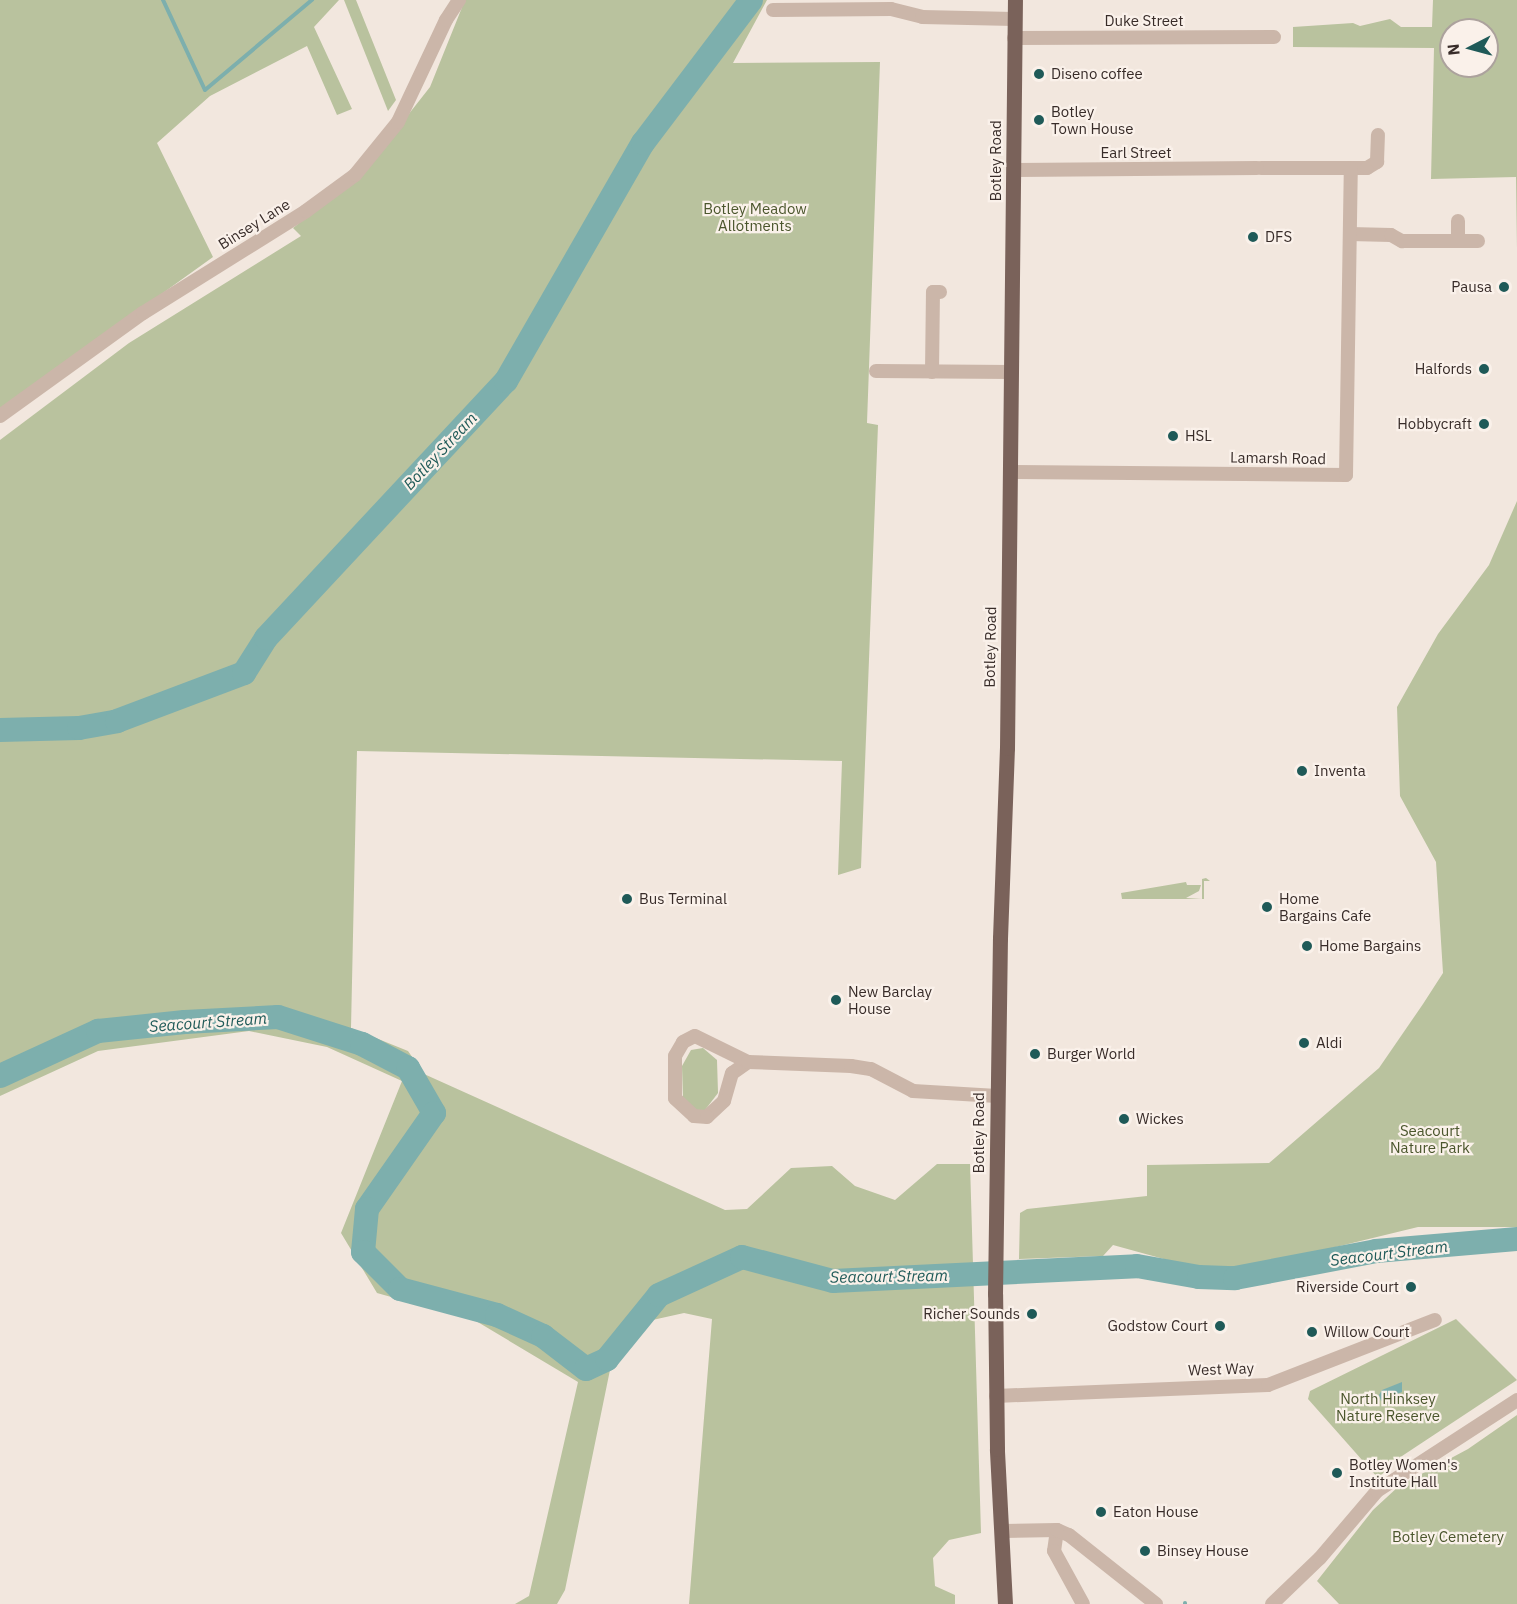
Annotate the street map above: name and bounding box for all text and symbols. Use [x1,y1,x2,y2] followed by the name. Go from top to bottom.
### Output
[1104,12,1184,30] street label: Duke Street
[1439,18,1499,78] north arrow
[1443,43,1464,56] text: N
[1051,65,1143,83] place label: Diseno coffee
[1032,67,1046,81] marker: Diseno coffee
[1051,102,1134,137] place label: Botley Town House
[1032,113,1046,127] marker: Botley Town House
[987,120,1005,202] street label: Botley Road
[1100,144,1172,162] street label: Earl Street
[215,195,293,253] street label: Binsey Lane
[703,199,807,234] park label: Botley Meadow Allotments
[1265,228,1292,246] place label: DFS
[1246,230,1260,244] marker: DFS
[1451,278,1492,296] place label: Pausa
[1497,280,1511,294] marker: Pausa
[1415,360,1472,378] place label: Halfords
[1477,362,1491,376] marker: Halfords
[399,408,481,494] water label: Botley Stream
[1397,415,1472,433] place label: Hobbycraft
[1477,417,1491,431] marker: Hobbycraft
[1185,427,1212,445] place label: HSL
[1166,429,1180,443] marker: HSL
[1230,448,1326,468] street label: Lamarsh Road
[980,606,1000,688] street label: Botley Road
[1314,762,1366,780] place label: Inventa
[1295,764,1309,778] marker: Inventa
[1279,889,1371,924] place label: Home Bargains Cafe
[639,890,727,908] place label: Bus Terminal
[620,892,634,906] marker: Bus Terminal
[1260,900,1274,914] marker: Home Bargains Cafe
[1319,937,1421,955] place label: Home Bargains
[1300,939,1314,953] marker: Home Bargains
[848,982,932,1017] place label: New Barclay House
[829,993,843,1007] marker: New Barclay House
[148,1008,268,1036] water label: Seacourt Stream
[1316,1034,1342,1052] place label: Aldi
[1297,1036,1311,1050] marker: Aldi
[1047,1045,1135,1063] place label: Burger World
[1028,1047,1042,1061] marker: Burger World
[970,1092,988,1174] street label: Botley Road
[1136,1110,1184,1128] place label: Wickes
[1117,1112,1131,1126] marker: Wickes
[1390,1121,1470,1156] park label: Seacourt Nature Park
[1329,1236,1449,1270] water label: Seacourt Stream
[830,1265,948,1287] water label: Seacourt Stream
[1296,1278,1399,1296] place label: Riverside Court
[1404,1280,1418,1294] marker: Riverside Court
[923,1305,1020,1323] place label: Richer Sounds
[1025,1307,1039,1321] marker: Richer Sounds
[1108,1317,1208,1335] place label: Godstow Court
[1213,1319,1227,1333] marker: Godstow Court
[1324,1323,1410,1341] place label: Willow Court
[1305,1325,1319,1339] marker: Willow Court
[1188,1359,1254,1379] street label: West Way
[1336,1389,1440,1424] park label: North Hinksey Nature Reserve
[1349,1455,1458,1490] place label: Botley Women's Institute Hall
[1330,1466,1344,1480] marker: Botley Women's Institute Hall
[1113,1503,1198,1521] place label: Eaton House
[1094,1505,1108,1519] marker: Eaton House
[1392,1528,1504,1546] park label: Botley Cemetery
[1157,1542,1249,1560] place label: Binsey House
[1138,1544,1152,1558] marker: Binsey House

